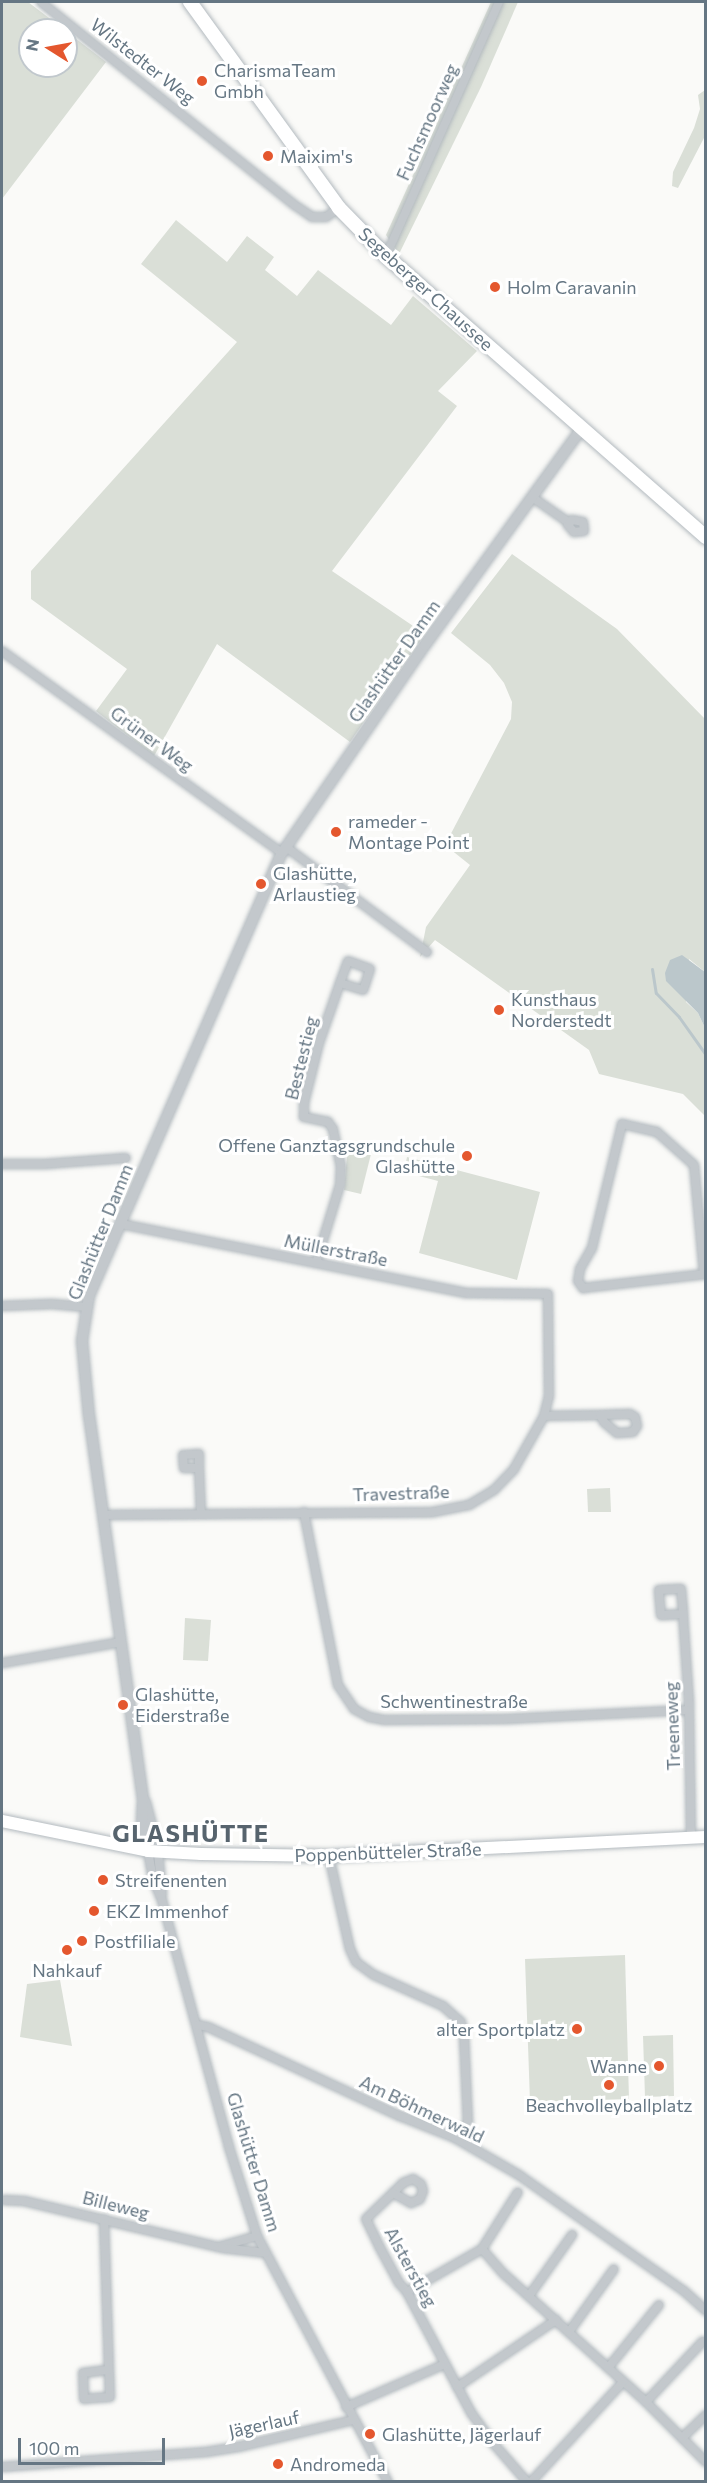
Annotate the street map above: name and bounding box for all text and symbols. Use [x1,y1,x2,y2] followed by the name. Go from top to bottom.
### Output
[86,14,200,108] street label: Wilstedter Weg
[18,18,78,78] north arrow
[21,37,42,53] text: N
[214,60,336,103] place label: CharismaTeam Gmbh
[392,60,462,184] street label: Fuchsmoorweg
[195,74,209,88] marker: CharismaTeam Gmbh
[280,145,353,167] place label: Maixim's
[261,149,275,163] marker: Maixim's
[354,223,498,355] street label: Segeberger Chaussee
[507,276,637,298] place label: Holm Caravanin
[488,280,502,294] marker: Holm Caravanin
[344,596,444,726] street label: Glashütter Damm
[106,702,198,776] street label: Grüner Weg
[348,811,470,854] place label: rameder - Montage Point
[329,825,343,839] marker: rameder - Montage Point
[273,863,357,906] place label: Glashütte, Arlaustieg
[254,877,268,891] marker: Glashütte, Arlaustieg
[511,989,612,1032] place label: Kunsthaus Norderstedt
[492,1003,506,1017] marker: Kunsthaus Norderstedt
[280,1014,322,1102] street label: Bestestieg
[218,1135,455,1178] place label: Offene Ganztagsgrundschule Glashütte
[460,1149,474,1163] marker: Offene Ganztagsgrundschule Glashütte
[63,1161,137,1303] street label: Glashütter Damm
[282,1229,390,1271] street label: Müllerstraße
[352,1481,450,1505] street label: Travestraße
[660,1681,684,1771] street label: Treeneweg
[135,1684,229,1726] place label: Glashütte, Eiderstraße
[380,1690,528,1712] street label: Schwentinestraße
[116,1698,130,1712] marker: Glashütte, Eiderstraße
[112,1819,270,1847] district label: GLASHÜTTE
[294,1838,482,1866] street label: Poppenbütteler Straße
[115,1869,227,1891] place label: Streifenenten
[96,1873,110,1887] marker: Streifenenten
[106,1900,229,1922] place label: EKZ Immenhof
[87,1904,101,1918] marker: EKZ Immenhof
[94,1930,175,1952] place label: Postfiliale
[75,1934,89,1948] marker: Postfiliale
[60,1943,74,1957] marker: Nahkauf
[32,1959,102,1981] place label: Nahkauf
[436,2018,565,2040] place label: alter Sportplatz
[570,2022,584,2036] marker: alter Sportplatz
[590,2055,647,2077] place label: Wanne
[652,2059,666,2073] marker: Wanne
[356,2071,488,2147] street label: Am Böhmerwald
[602,2078,616,2092] marker: Beachvolleyballplatz
[223,2090,285,2234] street label: Glashütter Damm
[525,2094,693,2116] place label: Beachvolleyballplatz
[80,2186,152,2224] street label: Billeweg
[380,2223,442,2311] street label: Alsterstieg
[227,2406,301,2442] street label: Jägerlauf
[382,2423,541,2445] place label: Glashütte, Jägerlauf
[21,2426,168,2464] scale bar
[363,2427,377,2441] marker: Glashütte, Jägerlauf
[29,2437,79,2459] text: 100 m
[290,2453,386,2475] place label: Andromeda
[271,2457,285,2471] marker: Andromeda

